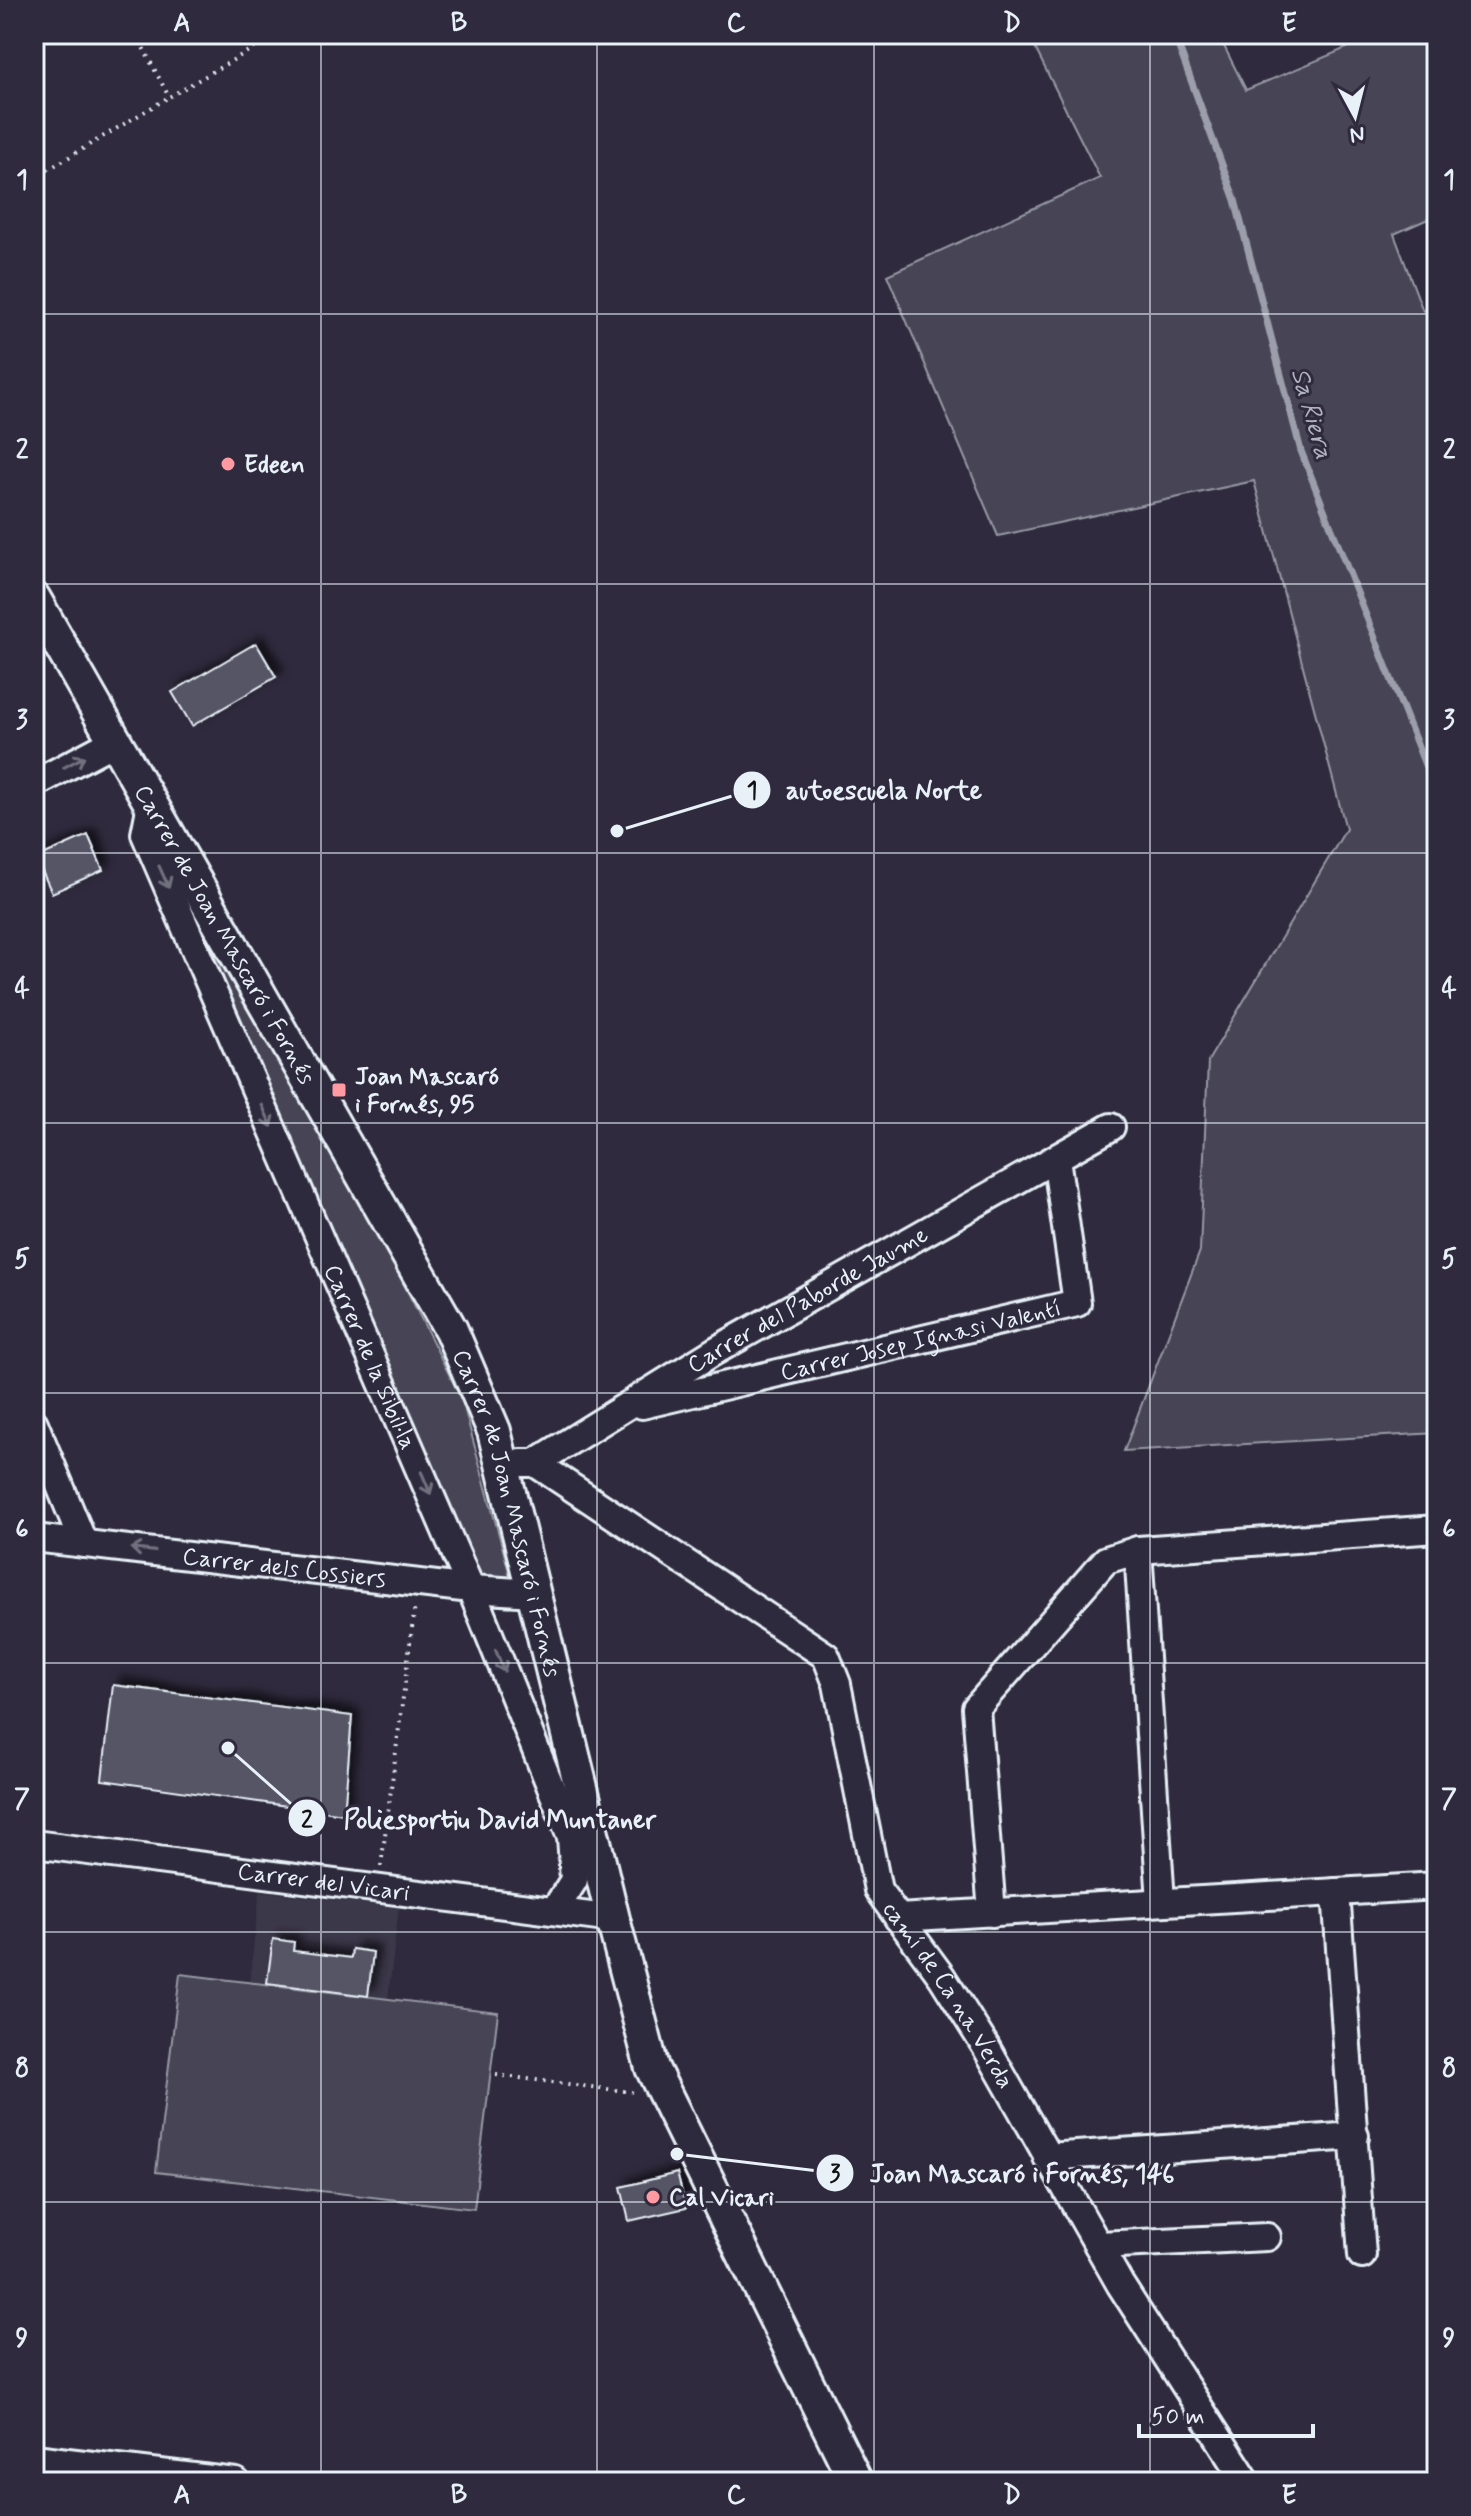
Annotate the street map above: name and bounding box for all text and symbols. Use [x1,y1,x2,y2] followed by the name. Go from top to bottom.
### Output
[173,7,191,41] text: A
[451,7,467,41] text: B
[727,7,746,41] text: C
[1003,7,1021,41] text: D
[1281,7,1297,41] text: E
[1315,76,1395,156] north arrow
[1348,119,1366,149] text: N
[16,164,28,198] text: 1
[1443,164,1455,198] text: 1
[1282,364,1340,463] water label: Sa Riera
[16,434,29,468] text: 2
[1443,434,1456,468] text: 2
[244,450,305,481] place label: Edeen
[219,455,237,473] marker: Edeen
[16,704,28,738] text: 3
[1443,704,1455,738] text: 3
[62,754,86,769] one-way arrow
[732,765,996,815] callout: autoescuela Norte
[786,775,982,809] text: autoescuela Norte
[747,776,757,807] text: 1
[126,780,322,1091] street label: Carrer de Joan Mascaró i Fornés
[157,864,172,889] one-way arrow
[14,973,30,1007] text: 4
[1441,973,1457,1007] text: 4
[355,1062,499,1121] place label: Joan Mascaró i Fornés, 95
[330,1081,348,1099] marker: Joan Mascaró i Fornés, 95
[261,1103,276,1128] one-way arrow
[682,1220,934,1381] street label: Carrer del Paborde Jaume
[14,1243,30,1277] text: 5
[1441,1243,1457,1277] text: 5
[316,1260,423,1455] street label: Carrer de la Sibil·la
[777,1293,1064,1389] street label: Carrer Josep Ignasi Valentí
[444,1345,568,1681] street label: Carrer de Joan Mascaró i Fornés
[419,1470,434,1495] one-way arrow
[15,1513,29,1547] text: 6
[1442,1513,1456,1547] text: 6
[181,1541,388,1596] street label: Carrer dels Cossiers
[131,1543,157,1558] one-way arrow
[494,1648,508,1673] one-way arrow
[14,1783,30,1817] text: 7
[1441,1783,1457,1817] text: 7
[287,1793,672,1843] callout: Poliesportiu David Muntaner
[344,1804,657,1838] text: Poliesportiu David Muntaner
[301,1805,313,1836] text: 2
[235,1856,411,1909] street label: Carrer del Vicari
[875,1896,1020,2095] street label: camí de Ca na Verda
[15,2052,29,2086] text: 8
[1442,2052,1456,2086] text: 8
[815,2148,1189,2198] callout: Joan Mascaró i Fornés, 146
[869,2158,1175,2192] text: Joan Mascaró i Fornés, 146
[830,2159,841,2190] text: 3
[669,2183,774,2214] place label: Cal Vicari
[644,2188,662,2206] marker: Cal Vicari
[16,2322,29,2356] text: 9
[1443,2322,1456,2356] text: 9
[1139,2388,1313,2438] scale bar
[1151,2402,1205,2433] text: 50 m
[173,2479,191,2513] text: A
[451,2479,467,2513] text: B
[727,2479,746,2513] text: C
[1003,2479,1021,2513] text: D
[1281,2479,1297,2513] text: E

